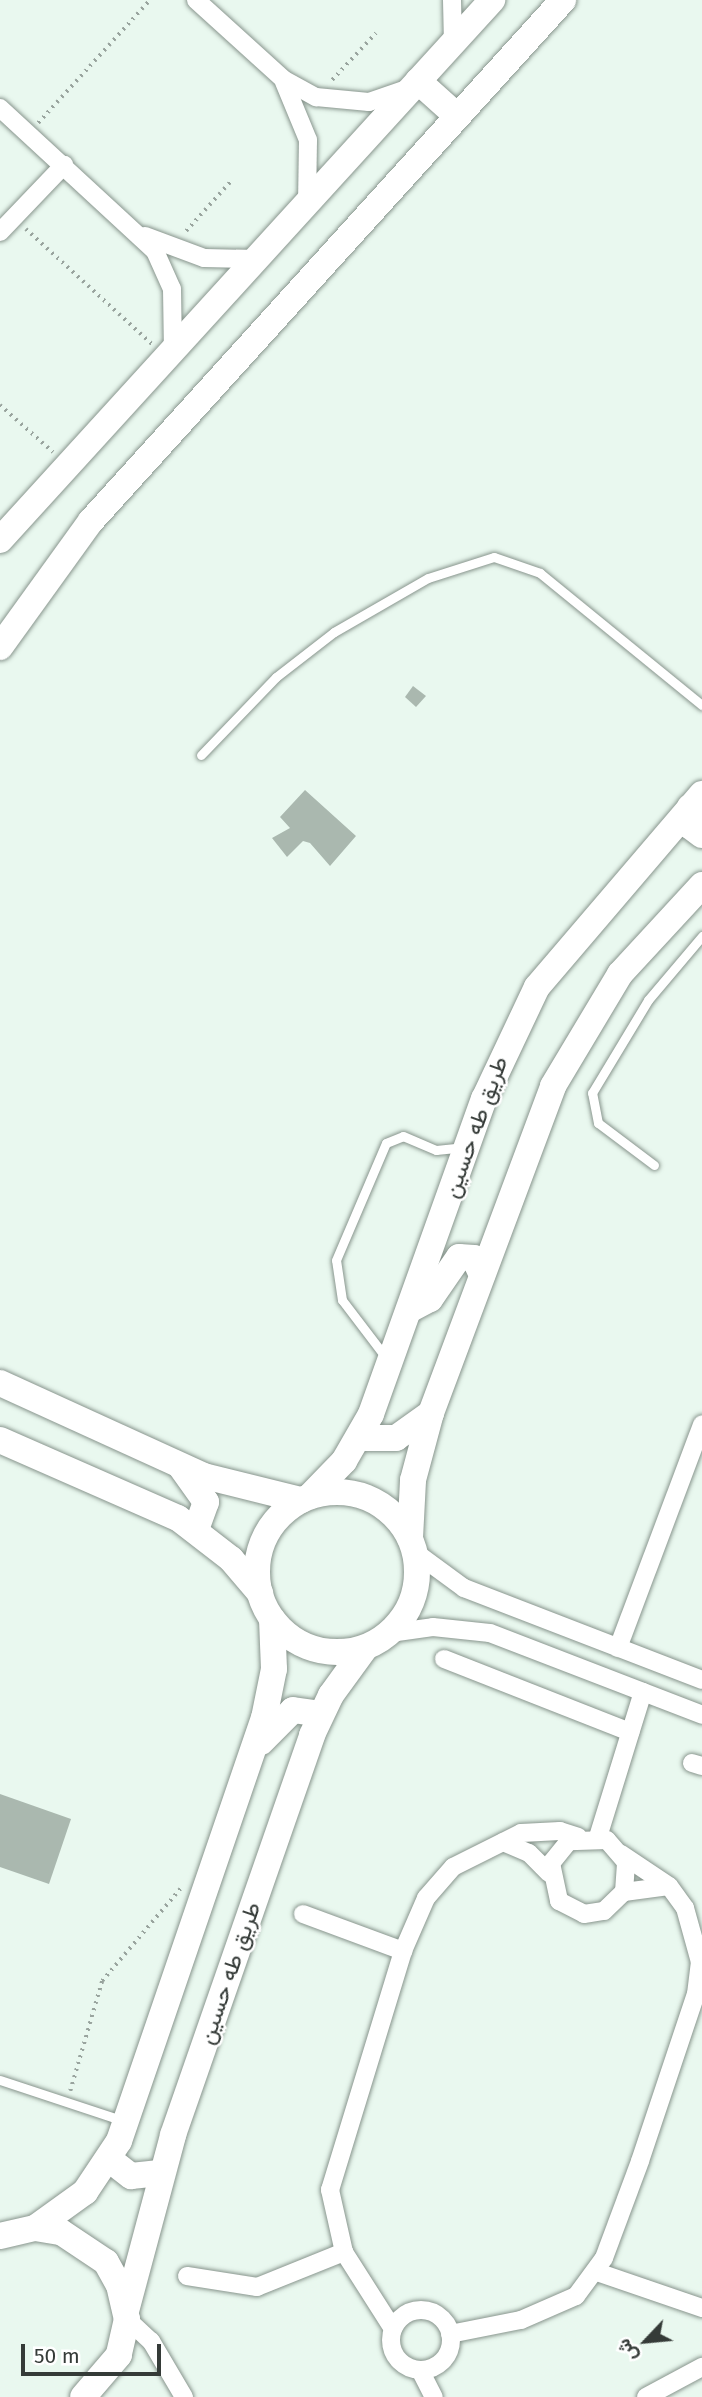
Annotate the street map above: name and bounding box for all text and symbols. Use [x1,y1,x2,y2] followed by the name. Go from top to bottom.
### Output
[437,1053,513,1201] street label: طريق طه حسين
[192,1898,266,2048] street label: طريق طه حسين
[611,2306,681,2376] north arrow
[24,2330,164,2374] scale bar
[611,2335,642,2366] text: ش
[34,2343,80,2369] text: 50 m

